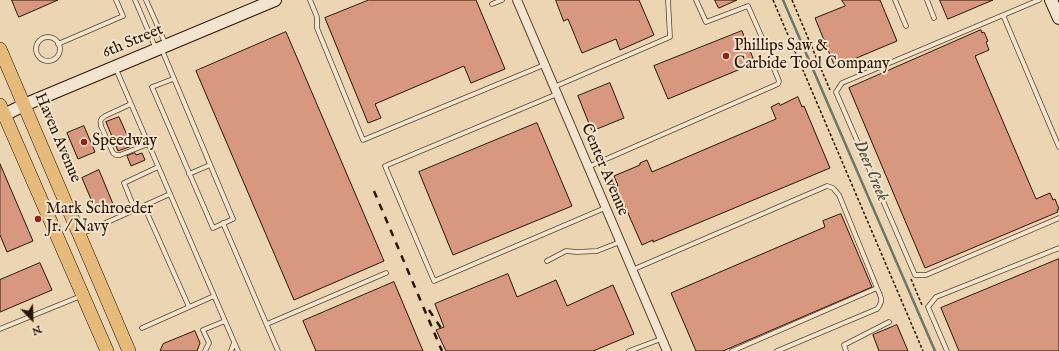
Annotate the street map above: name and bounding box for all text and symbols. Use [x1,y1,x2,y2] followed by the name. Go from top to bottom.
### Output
[100,21,166,63] street label: 6th Street
[734,37,890,75] place label: Phillips Saw & Carbide Tool Company
[721,51,731,61] marker: Phillips Saw & Carbide Tool Company
[29,90,85,186] street label: Haven Avenue
[576,121,632,219] street label: Center Avenue
[92,132,157,152] place label: Speedway
[79,137,89,147] marker: Speedway
[848,137,892,205] water label: Deer Creek
[46,200,153,238] place label: Mark Schroeder Jr. / Navy
[33,214,43,224] marker: Mark Schroeder Jr. / Navy
[12,299,52,339] north arrow
[30,322,44,338] text: N

